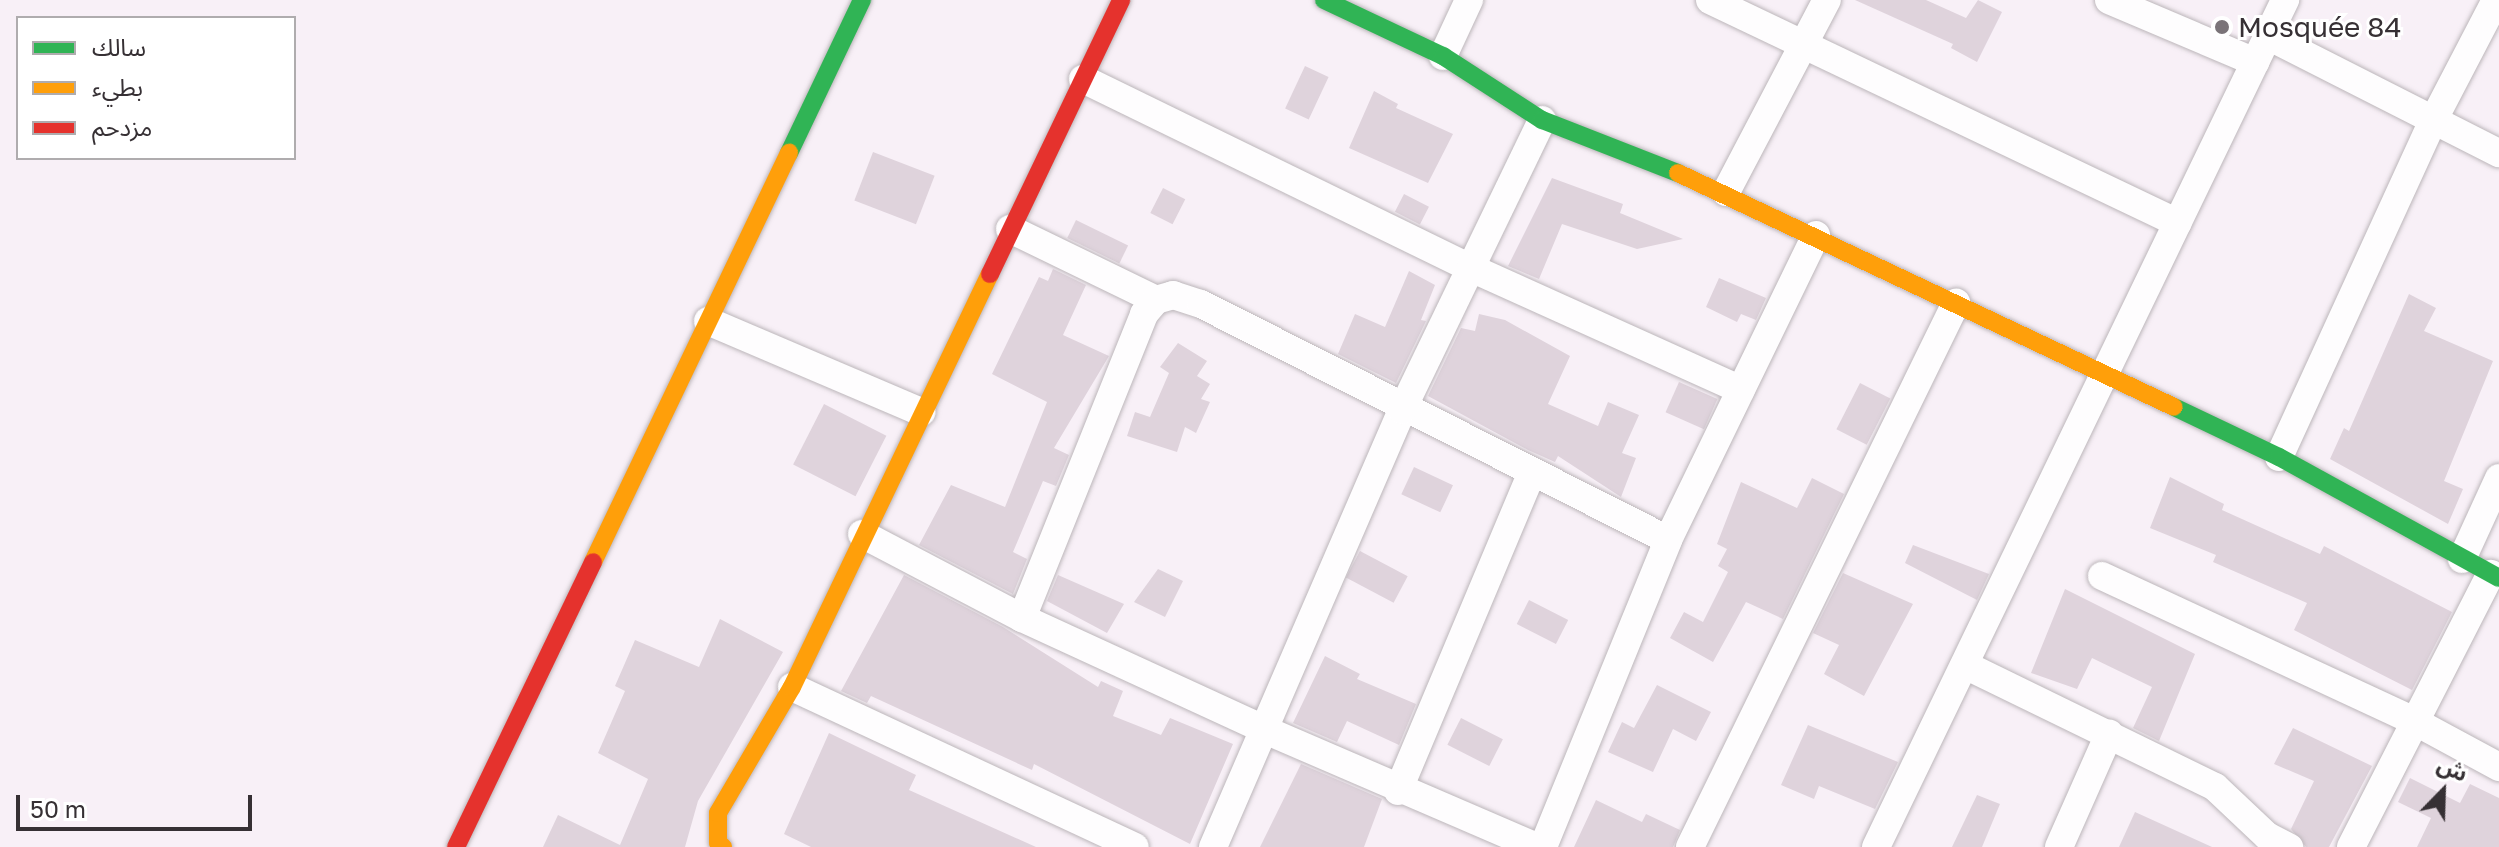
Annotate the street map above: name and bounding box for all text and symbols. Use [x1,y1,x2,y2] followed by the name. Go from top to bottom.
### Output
[2238,10,2402,44] place label: Mosquée 84
[16,16,296,160] legend
[2213,18,2231,36] marker: Mosquée 84
[92,32,146,61] text: سالك
[92,72,143,101] text: بطيء
[92,112,152,141] text: مزدحم
[2433,750,2472,787] text: ش
[2403,751,2483,831] north arrow
[20,779,256,829] scale bar
[30,794,86,823] text: 50 m

